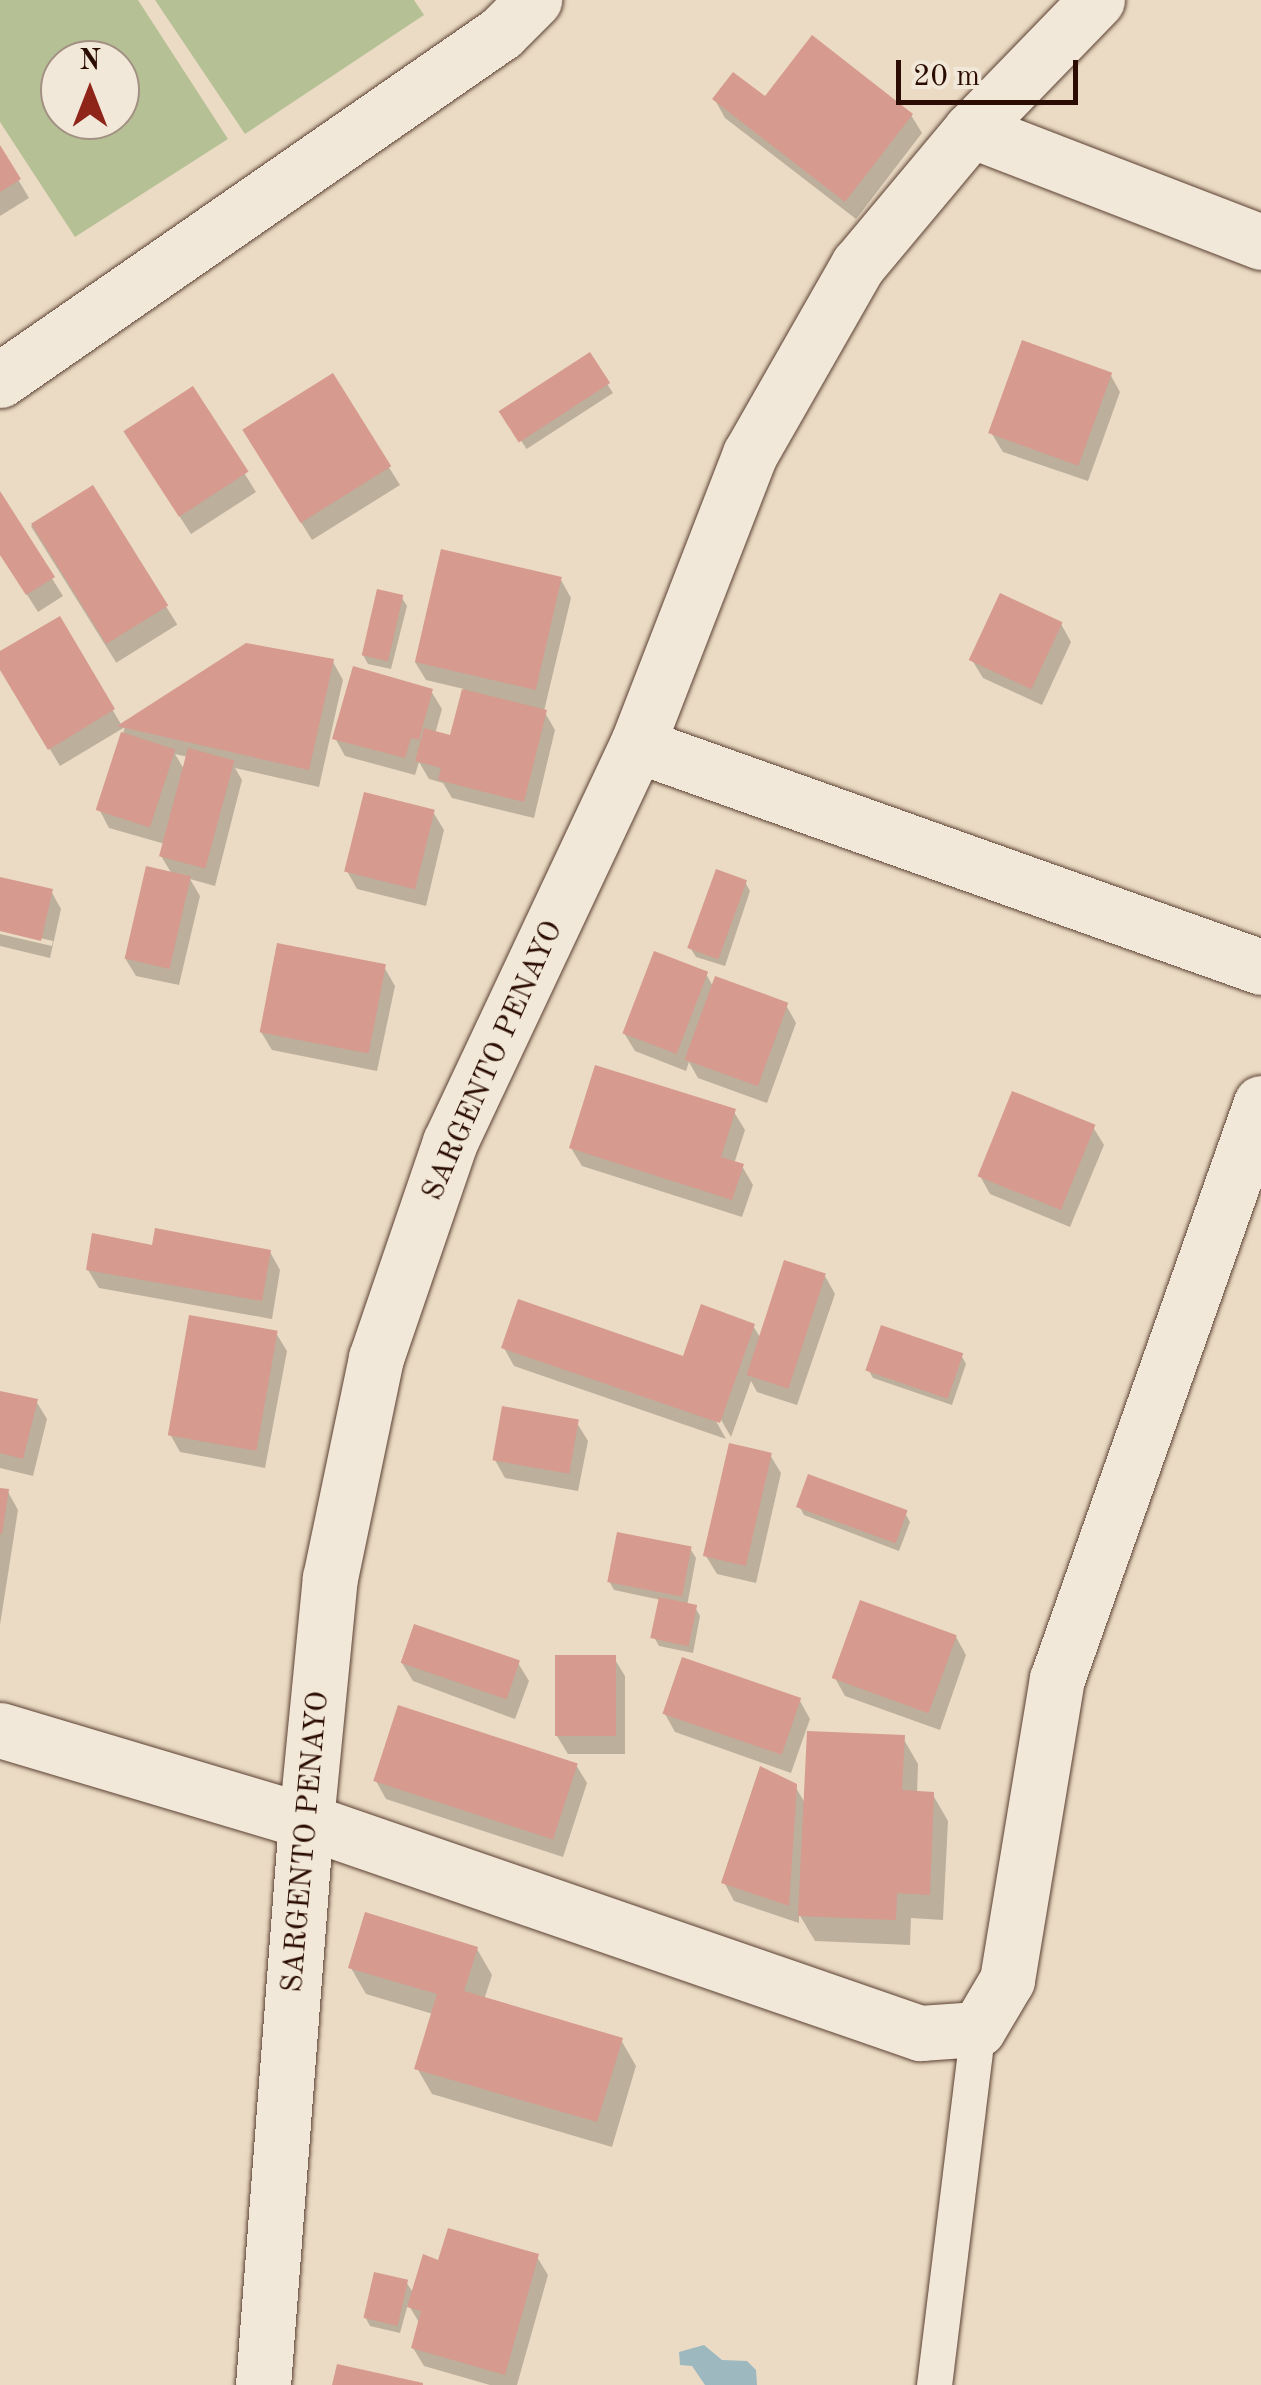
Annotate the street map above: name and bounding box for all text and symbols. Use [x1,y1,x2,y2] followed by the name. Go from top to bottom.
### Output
[40,40,140,140] north arrow
[901,40,1084,102] scale bar
[79,48,101,76] text: N
[913,62,980,92] text: 20 m
[415,916,571,1206] street label: SARGENTO PENAYO
[275,1690,337,1994] street label: SARGENTO PENAYO

